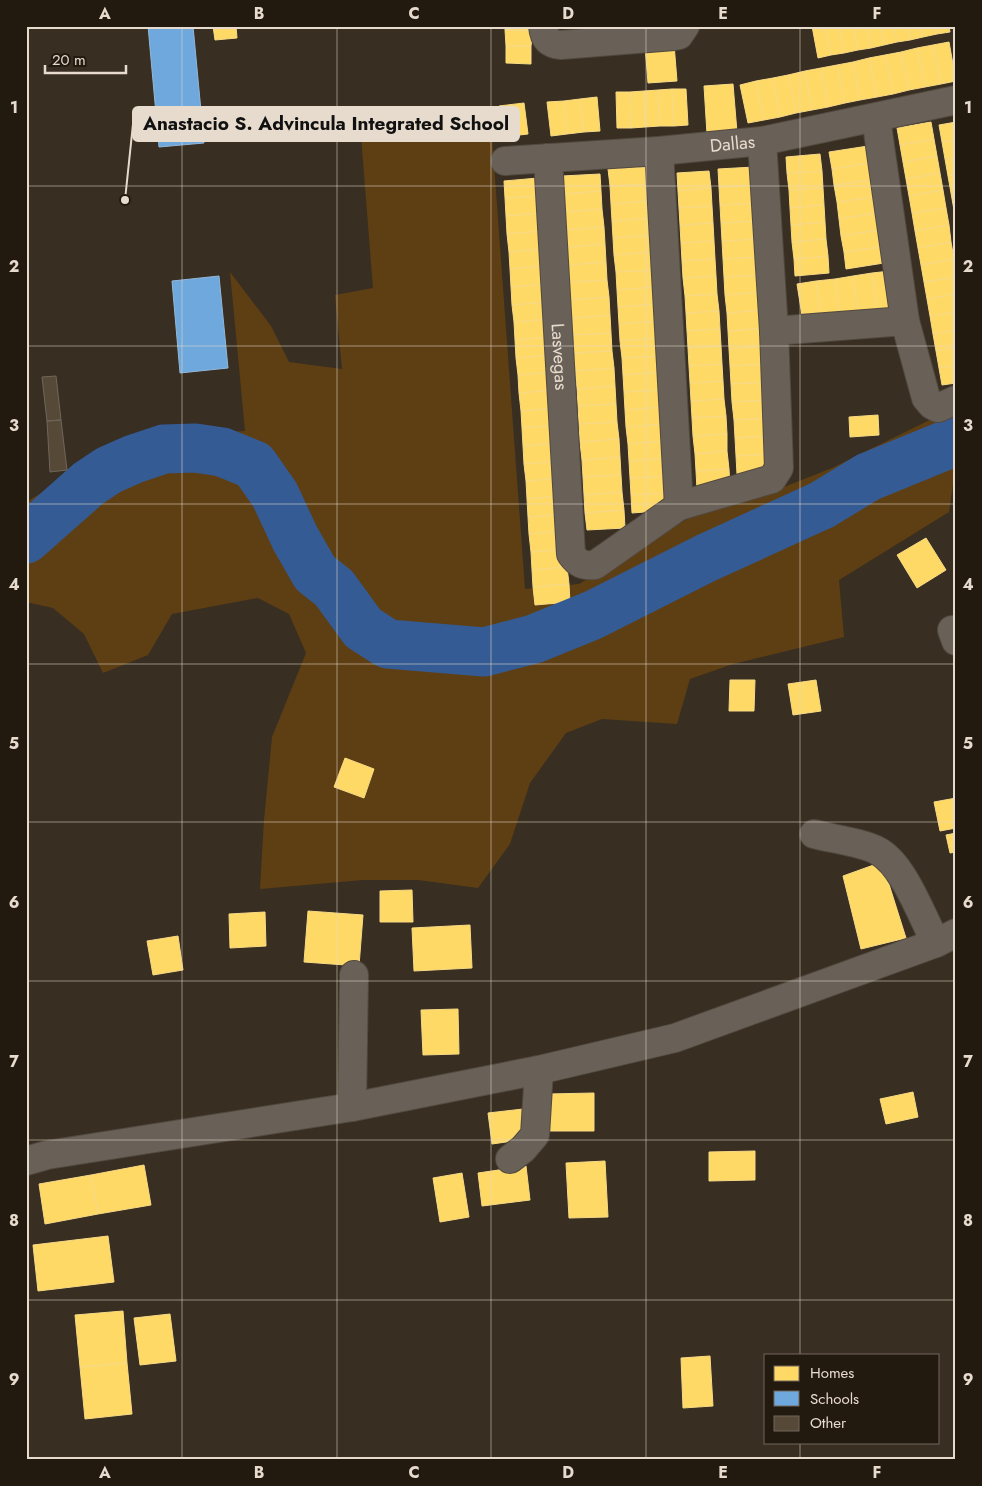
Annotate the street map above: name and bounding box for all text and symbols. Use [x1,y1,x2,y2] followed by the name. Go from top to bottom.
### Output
[98,2,111,25] text: A
[254,2,264,25] text: B
[408,2,420,25] text: C
[562,2,574,25] text: D
[718,2,728,25] text: E
[873,2,881,25] text: F
[45,42,126,74] scale bar
[52,49,86,71] text: 20 m
[10,96,18,119] text: 1
[964,96,972,119] text: 1
[133,107,519,141] callout: Anastacio S. Advincula Integrated School
[142,110,509,137] text: Anastacio S. Advincula Integrated School
[709,129,756,159] street label: Dallas
[9,255,19,278] text: 2
[963,255,973,278] text: 2
[545,322,574,391] street label: Lasvegas
[9,414,19,437] text: 3
[963,414,973,437] text: 3
[8,573,20,596] text: 4
[962,573,974,596] text: 4
[9,732,19,755] text: 5
[963,732,973,755] text: 5
[9,891,19,914] text: 6
[963,891,973,914] text: 6
[9,1050,19,1073] text: 7
[963,1050,973,1073] text: 7
[9,1209,19,1232] text: 8
[963,1209,973,1232] text: 8
[764,1354,940,1444] legend
[810,1362,854,1384] text: Homes
[9,1368,19,1391] text: 9
[963,1368,973,1391] text: 9
[810,1388,859,1410] text: Schools
[810,1412,847,1434] text: Other
[98,1461,111,1484] text: A
[254,1461,264,1484] text: B
[408,1461,420,1484] text: C
[562,1461,574,1484] text: D
[718,1461,728,1484] text: E
[873,1461,881,1484] text: F

